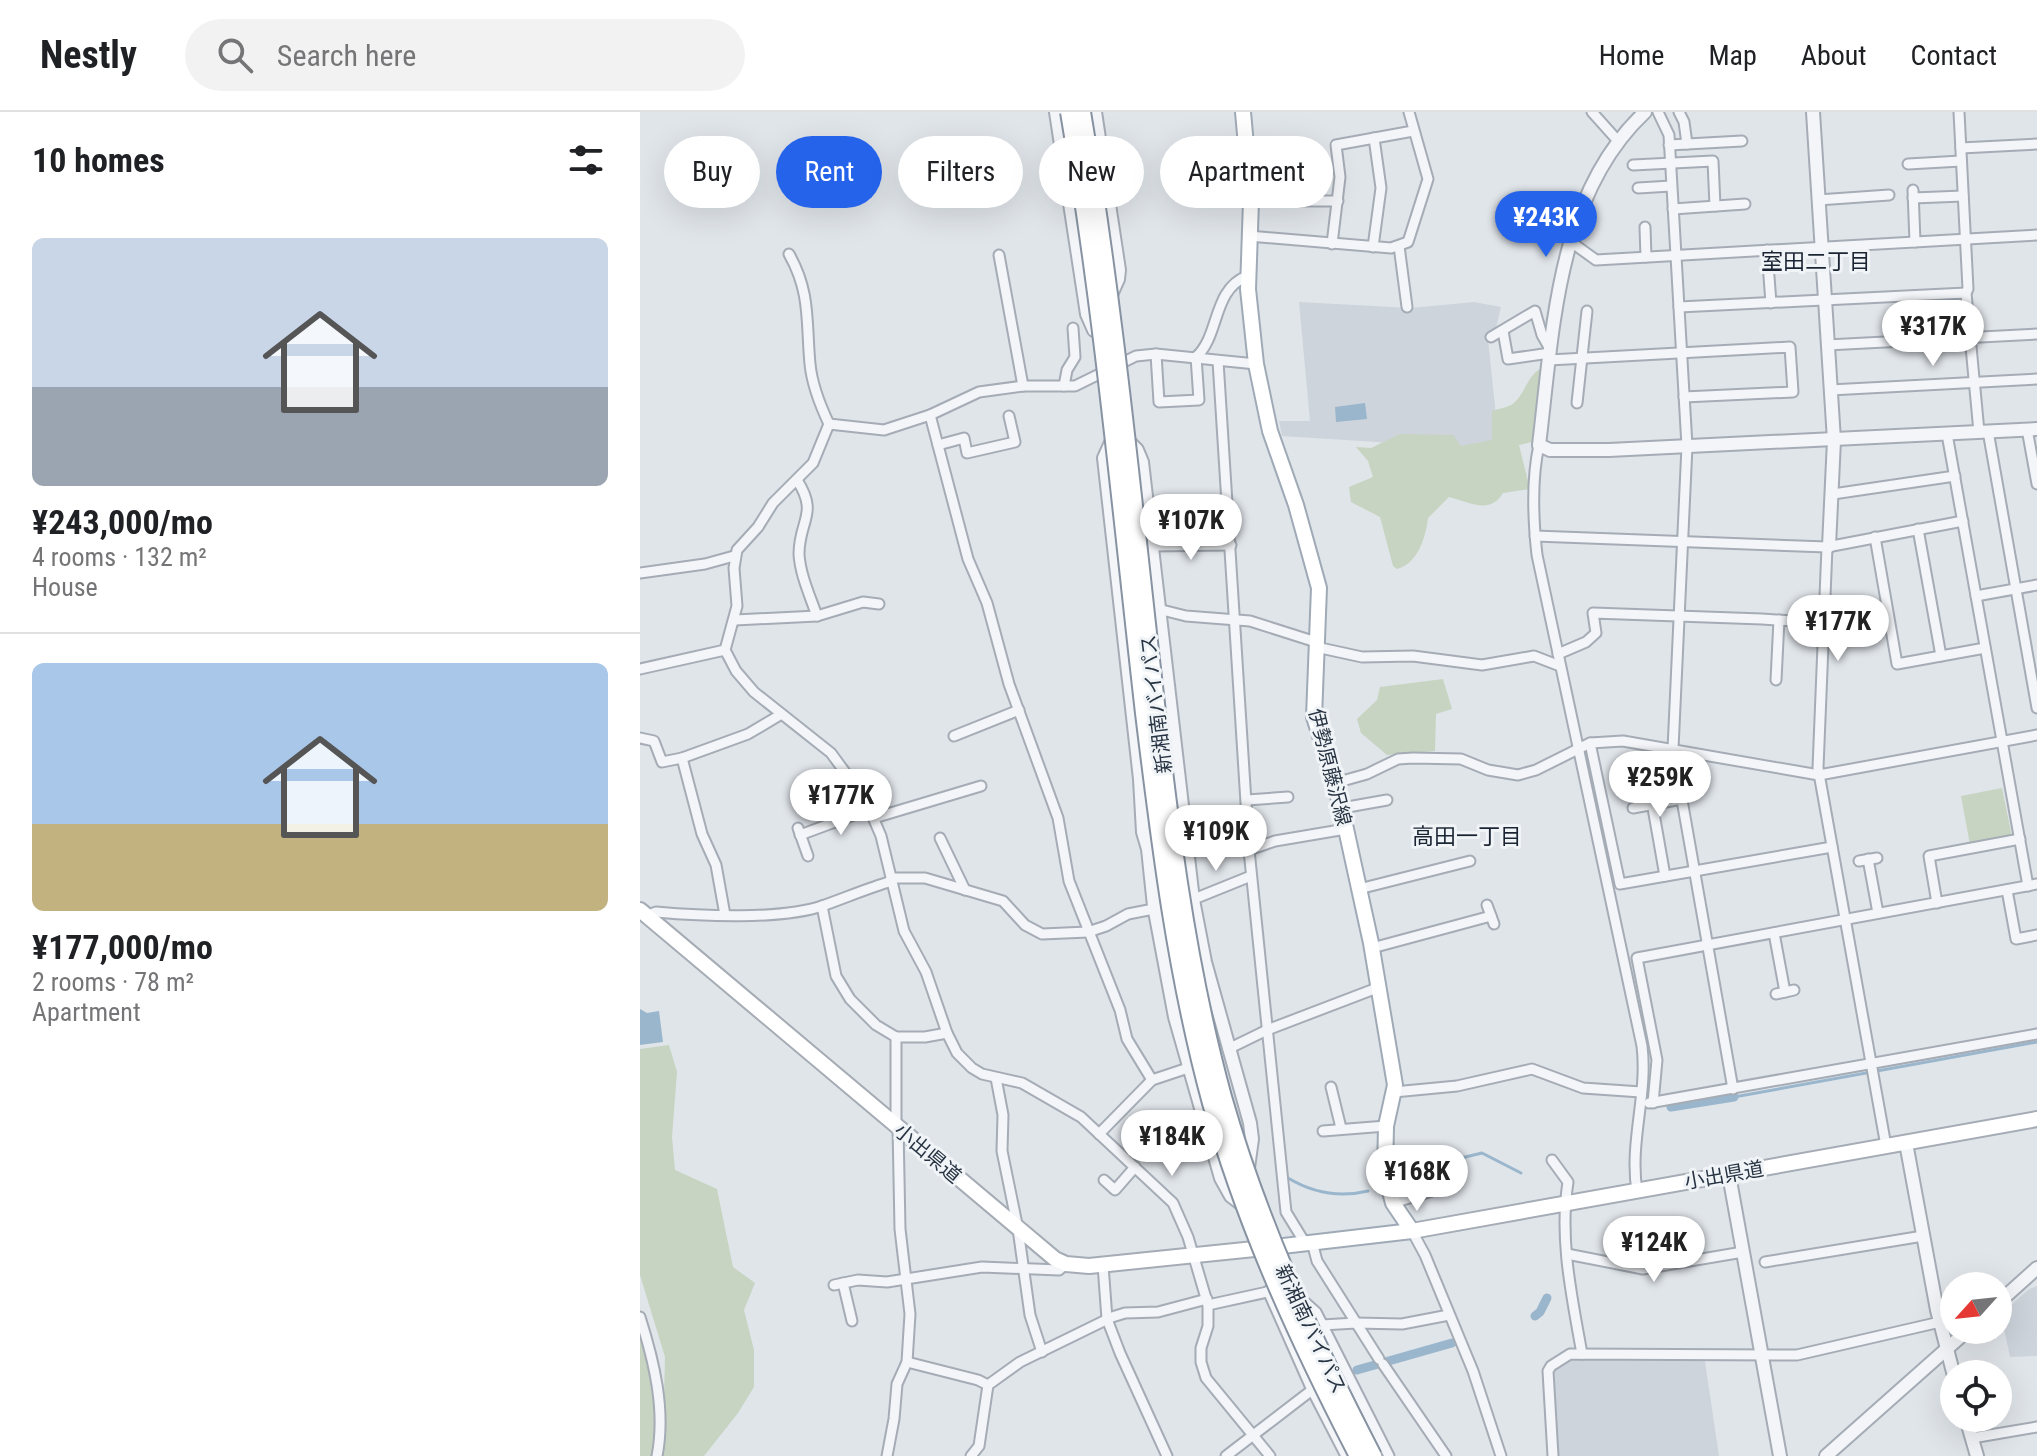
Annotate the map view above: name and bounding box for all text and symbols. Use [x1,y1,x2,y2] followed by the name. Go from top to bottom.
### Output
[185,19,745,91] search box
[40,33,137,77] text: Nestly
[213,33,257,77] icon: search
[277,38,416,73] text: Search here
[1599,39,1664,72] text: Home
[1708,39,1757,72] text: Map
[1801,39,1867,72] text: About
[1911,39,1997,72] text: Contact
[664,136,760,208] chip: Buy
[776,136,882,208] chip: Rent
[898,136,1023,208] chip: Filters
[1039,136,1144,208] chip: New
[1160,136,1333,208] chip: Apartment
[564,138,608,182] icon: filters
[32,140,165,180] text: 10 homes
[1490,191,1602,259] pin: ¥243K
[1513,202,1579,232] text: ¥243K
[1761,249,1871,274] district label: 室田二丁目
[248,290,392,434] icon: home
[1877,300,1989,368] pin: ¥317K
[1900,311,1966,341] text: ¥317K
[1135,494,1247,562] pin: ¥107K
[32,502,213,542] text: ¥243,000/mo
[1158,505,1224,535] text: ¥107K
[32,542,207,572] text: 4 rooms · 132 m²
[32,572,98,602] text: House
[1782,595,1894,663] pin: ¥177K
[1805,606,1871,636] text: ¥177K
[1136,633,1176,775] street label: 新湘南バイパス
[1304,706,1356,828] street label: 伊勢原藤沢線
[248,715,392,859] icon: home
[1604,751,1716,819] pin: ¥259K
[1627,762,1693,792] text: ¥259K
[785,769,897,837] pin: ¥177K
[808,780,874,810] text: ¥177K
[1160,805,1272,873] pin: ¥109K
[1183,816,1249,846] text: ¥109K
[1412,824,1522,849] district label: 高田一丁目
[32,927,213,967] text: ¥177,000/mo
[32,967,194,997] text: 2 rooms · 78 m²
[32,997,141,1027] text: Apartment
[1116,1110,1228,1178] pin: ¥184K
[890,1118,966,1188] street label: 小出県道
[1139,1121,1205,1151] text: ¥184K
[1361,1145,1473,1213] pin: ¥168K
[1384,1156,1450,1186] text: ¥168K
[1683,1156,1765,1194] street label: 小出県道
[1598,1216,1710,1284] pin: ¥124K
[1621,1227,1687,1257] text: ¥124K
[1271,1261,1351,1397] street label: 新湘南バイパス
[1940,1272,2012,1344] north arrow
[1940,1272,2012,1432] map controls
[1940,1360,2012,1432] button: locate

